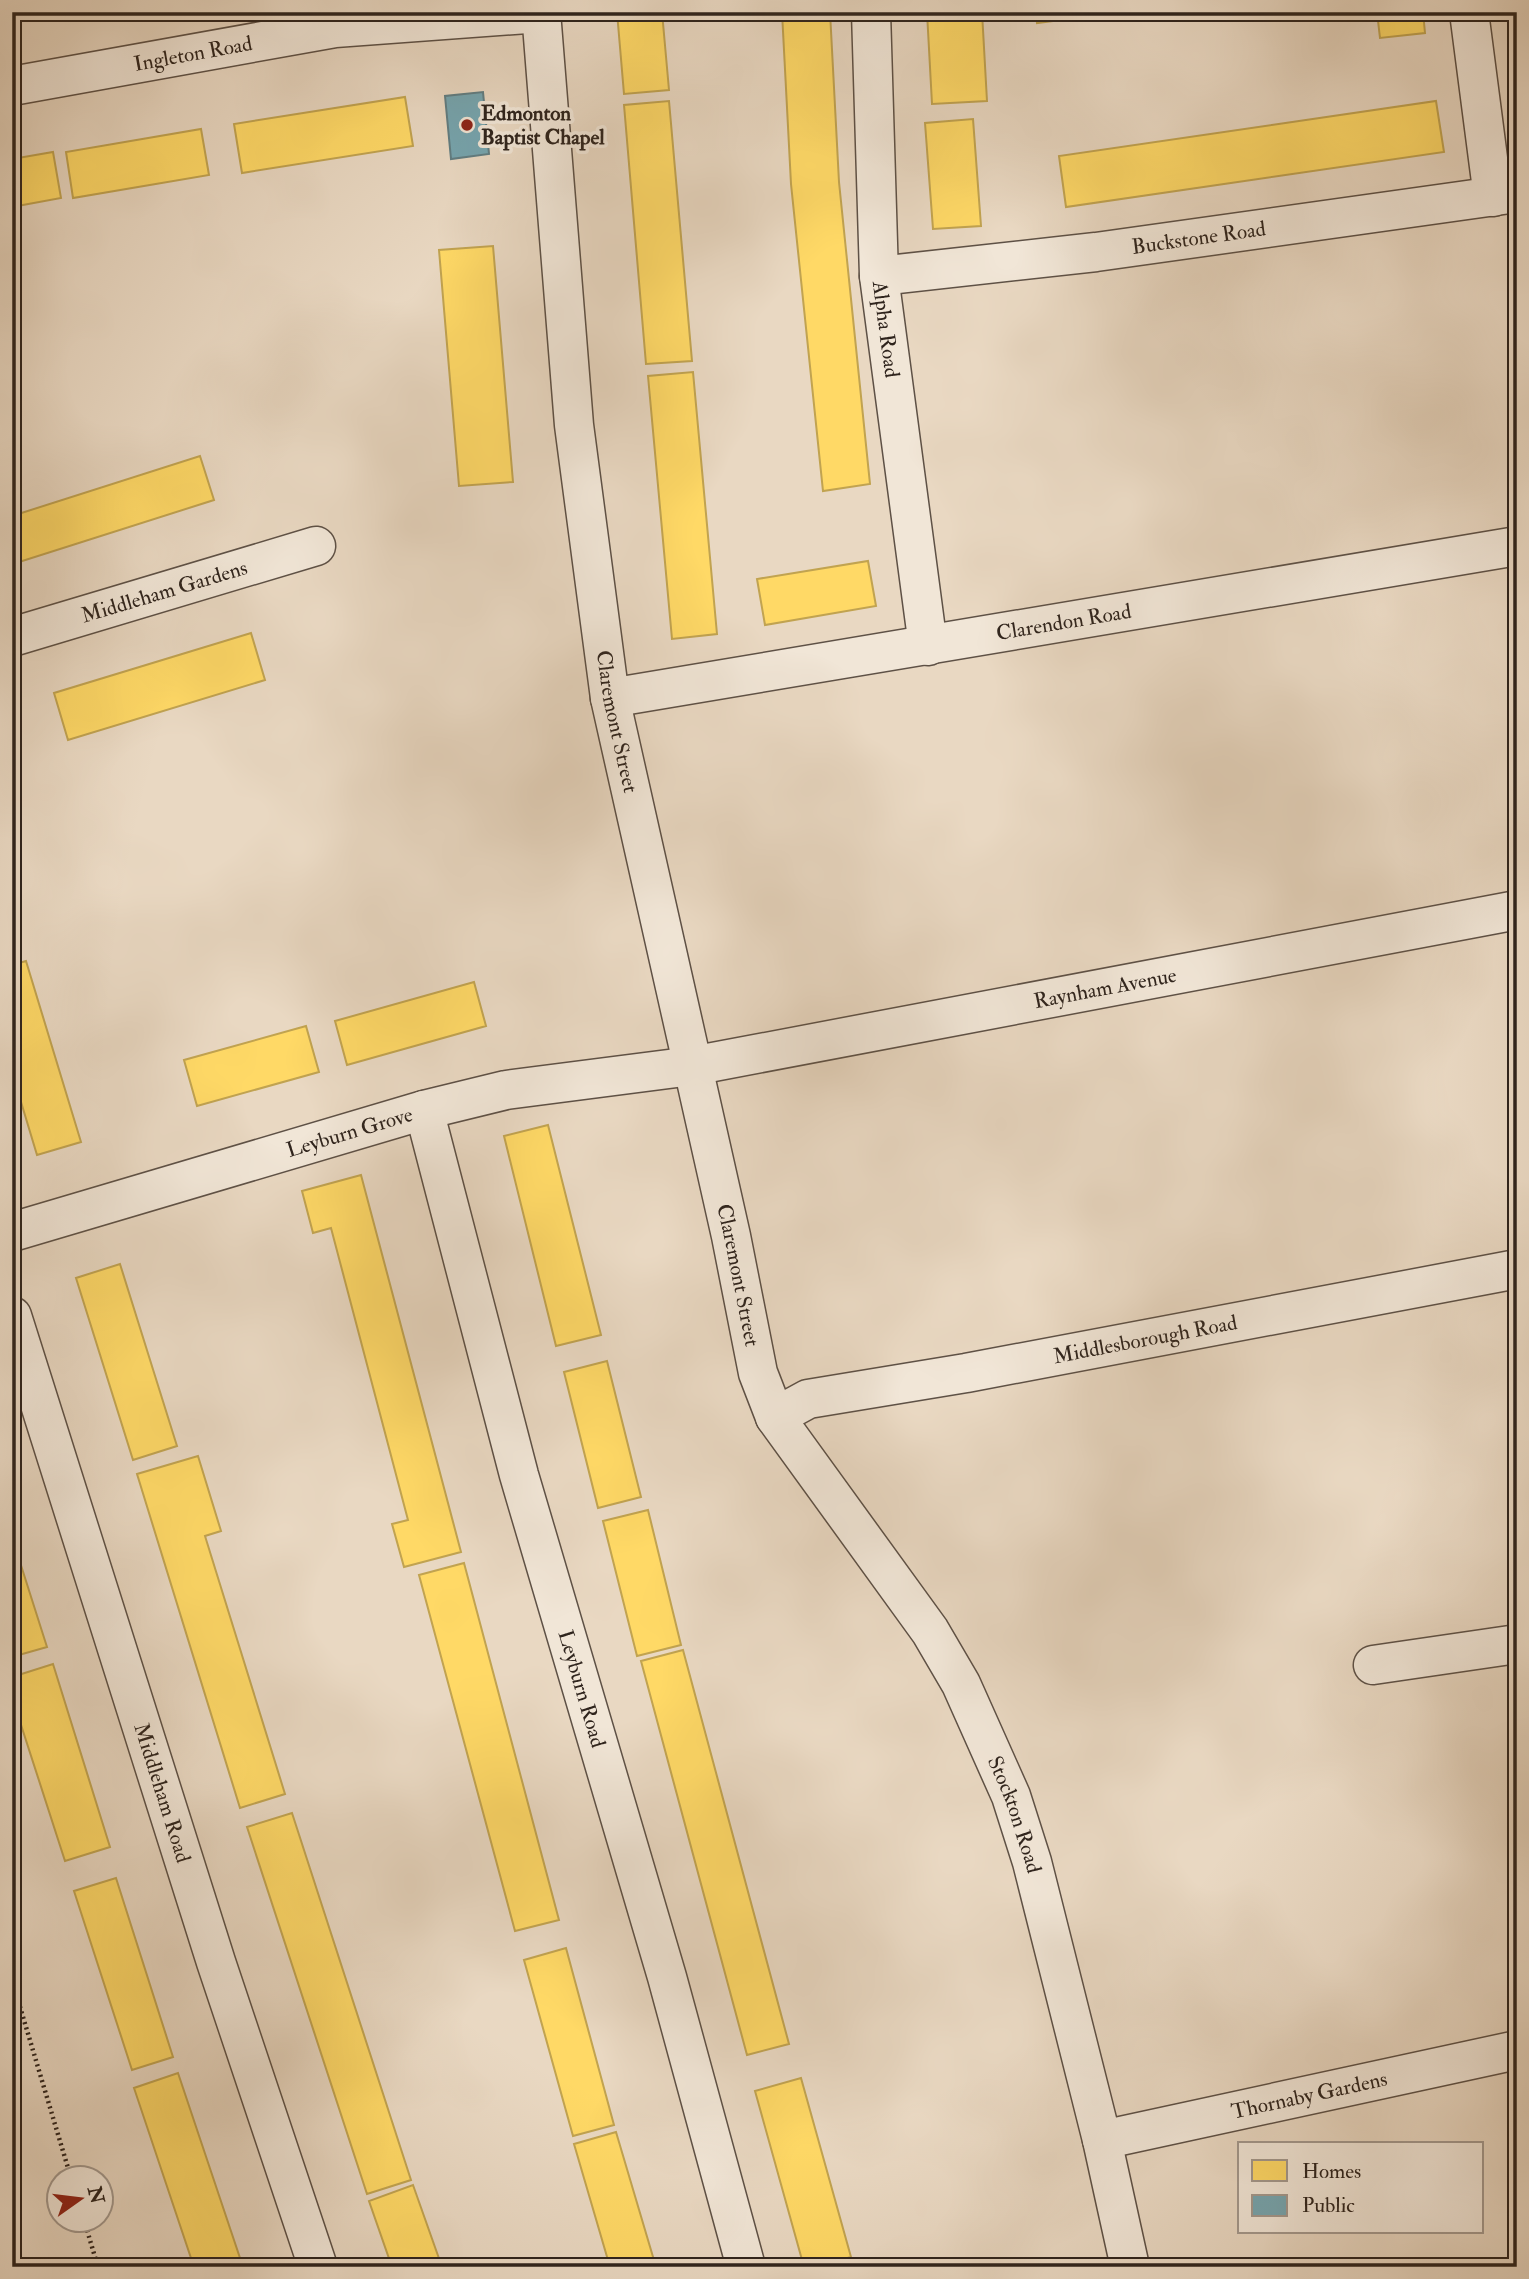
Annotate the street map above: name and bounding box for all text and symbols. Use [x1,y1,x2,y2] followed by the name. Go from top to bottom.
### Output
[132,30,255,78] street label: Ingleton Road
[481,100,605,151] place label: Edmonton Baptist Chapel
[459,117,475,133] marker: Edmonton Baptist Chapel
[1130,215,1268,261] street label: Buckstone Road
[866,279,905,380] street label: Alpha Road
[78,554,251,629] street label: Middleham Gardens
[994,598,1134,647] street label: Clarendon Road
[590,649,644,796] street label: Claremont Street
[1032,962,1179,1015] street label: Raynham Avenue
[283,1101,416,1164] street label: Leyburn Grove
[710,1201,766,1349] street label: Claremont Street
[1051,1309,1240,1370] street label: Middlesborough Road
[551,1627,612,1752] street label: Leyburn Road
[127,1720,197,1867] street label: Middleham Road
[981,1752,1047,1877] street label: Stockton Road
[1229,2066,1390,2126] street label: Thornaby Gardens
[1238,2142,1484,2234] legend
[1302,2158,1361,2185] text: Homes
[46,2164,116,2234] north arrow
[82,2183,109,2207] text: N
[1302,2192,1355,2219] text: Public

